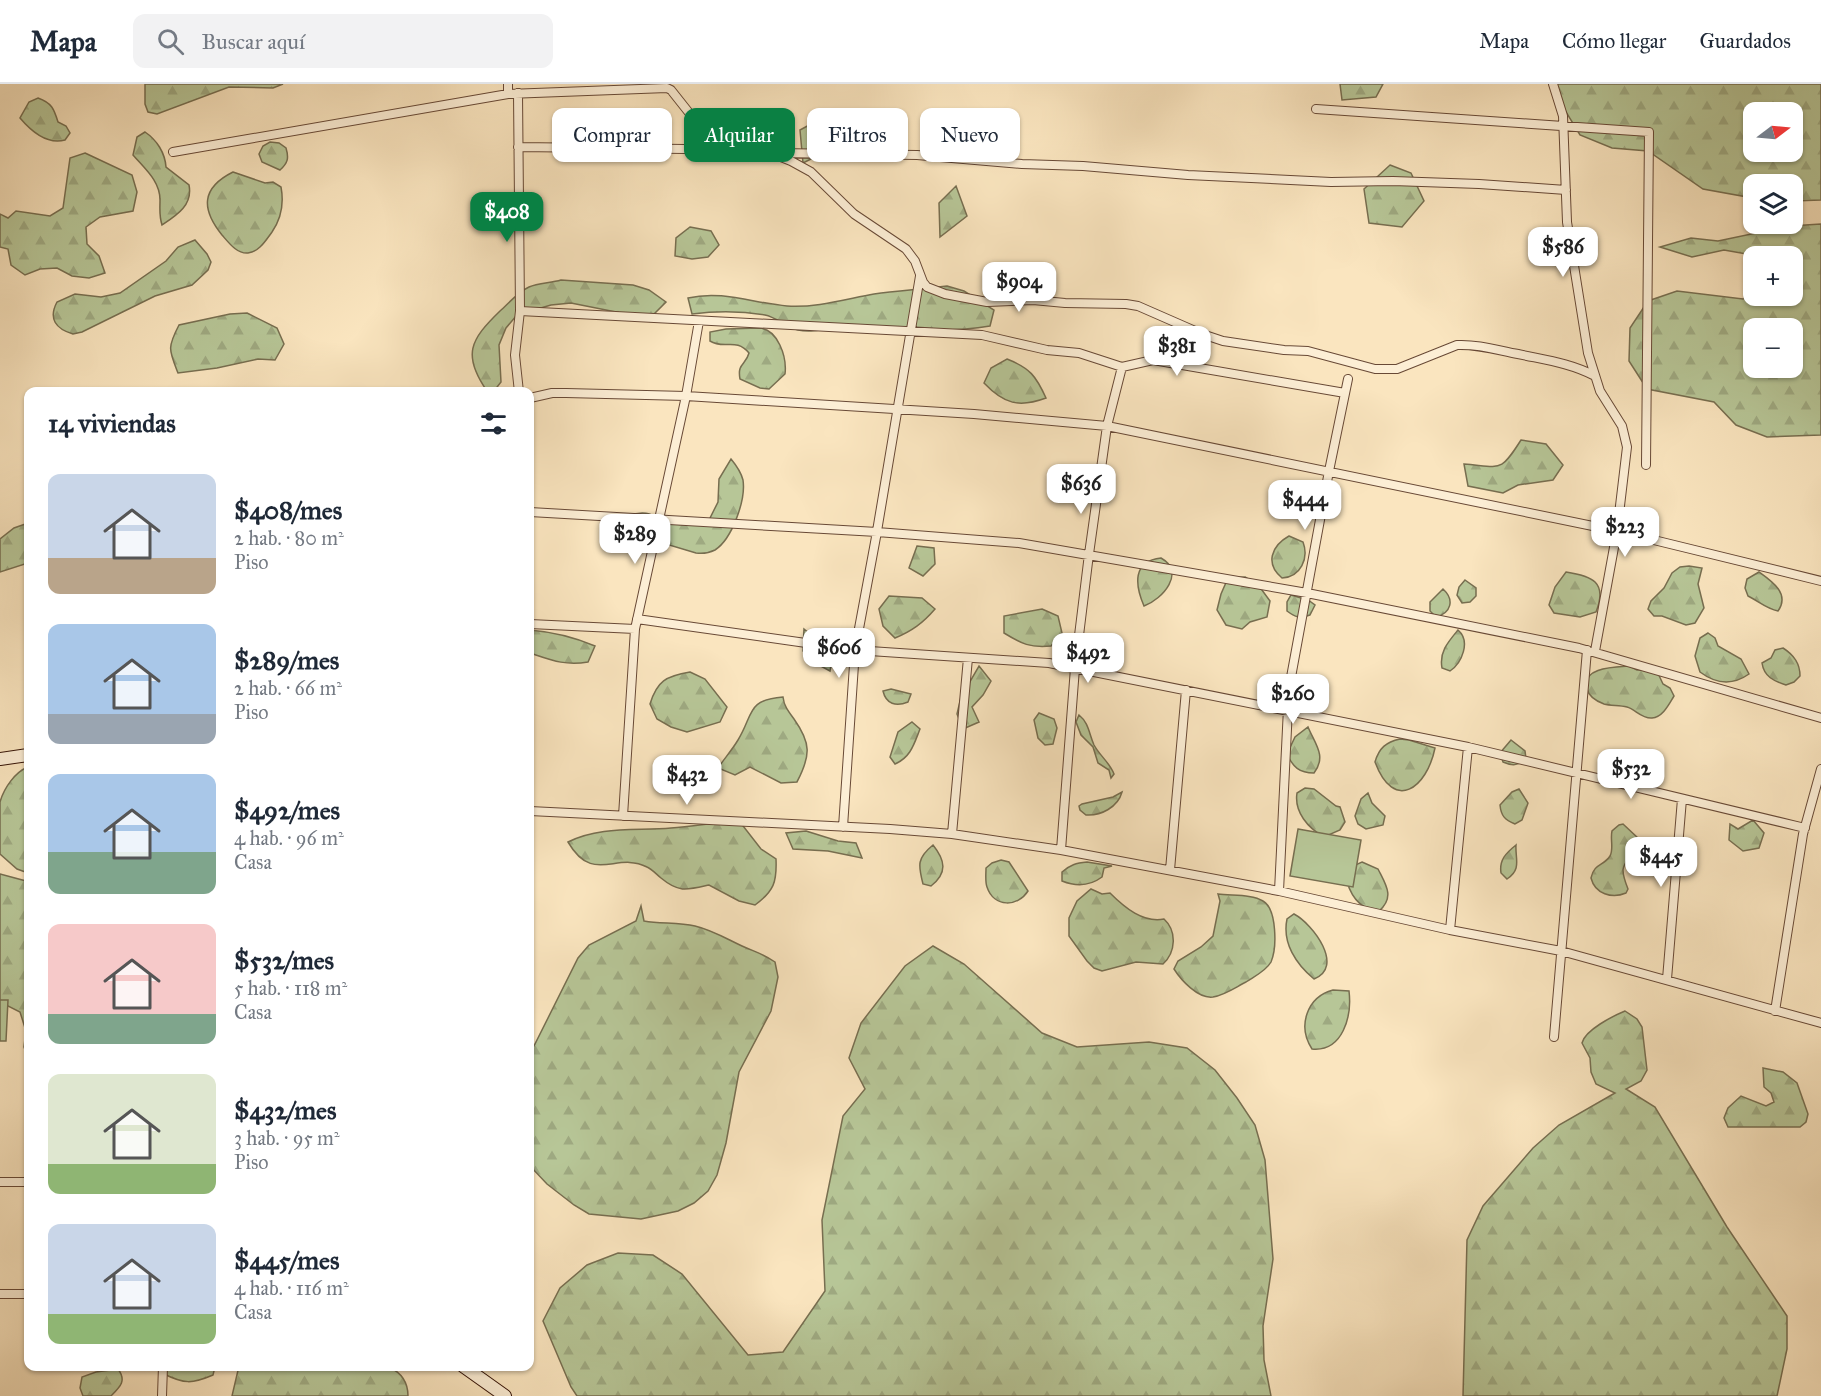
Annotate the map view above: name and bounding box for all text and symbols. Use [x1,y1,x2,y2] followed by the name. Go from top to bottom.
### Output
[133,14,553,68] search box
[30,24,97,59] text: Mapa
[154,25,187,58] icon: search
[202,28,305,55] text: Buscar aquí
[1479,28,1529,54] text: Mapa
[1562,28,1666,54] text: Cómo llegar
[1699,28,1791,54] text: Guardados
[1743,102,1803,162] north arrow
[1743,102,1803,378] map controls
[552,108,672,162] chip: Comprar
[684,108,795,162] chip: Alquilar
[807,108,908,162] chip: Filtros
[920,108,1020,162] chip: Nuevo
[1743,174,1803,234] button: layers
[471,192,543,243] pin: $408
[484,199,530,223] text: $408
[1527,227,1599,278] pin: $586
[1542,234,1584,258] text: $586
[1743,246,1803,306] button: +
[983,262,1055,313] pin: $904
[996,269,1042,293] text: $904
[1743,318,1803,378] button: −
[1141,326,1213,377] pin: $381
[1158,333,1196,357] text: $381
[48,407,176,439] text: 14 viviendas
[477,407,510,440] icon: filters
[1045,464,1117,515] pin: $636
[1061,471,1101,495] text: $636
[1269,480,1341,531] pin: $444
[1282,487,1328,511] text: $444
[234,494,342,526] text: $408/mes
[96,498,168,570] icon: home
[1589,507,1661,558] pin: $223
[599,514,671,565] pin: $289
[1605,514,1645,538] text: $223
[613,521,657,545] text: $289
[234,526,344,550] text: 2 hab. · 80 m²
[234,550,268,574] text: Piso
[803,628,875,679] pin: $606
[1052,633,1124,684] pin: $492
[817,635,861,659] text: $606
[1066,640,1110,664] text: $492
[234,644,339,676] text: $289/mes
[96,648,168,720] icon: home
[1257,674,1329,725] pin: $260
[234,676,342,700] text: 2 hab. · 66 m²
[1271,681,1315,705] text: $260
[234,700,268,724] text: Piso
[1595,749,1667,800] pin: $532
[651,755,723,806] pin: $432
[1611,756,1651,780] text: $532
[666,762,708,786] text: $432
[234,794,340,826] text: $492/mes
[96,798,168,870] icon: home
[234,826,344,850] text: 4 hab. · 96 m²
[1625,837,1697,888] pin: $445
[1639,844,1683,868] text: $445
[234,850,272,874] text: Casa
[234,944,334,976] text: $532/mes
[96,948,168,1020] icon: home
[234,976,347,1000] text: 5 hab. · 118 m²
[234,1000,272,1024] text: Casa
[234,1094,336,1126] text: $432/mes
[96,1098,168,1170] icon: home
[234,1126,340,1150] text: 3 hab. · 95 m²
[234,1150,268,1174] text: Piso
[234,1244,339,1276] text: $445/mes
[96,1248,168,1320] icon: home
[234,1276,349,1300] text: 4 hab. · 116 m²
[234,1300,272,1324] text: Casa

